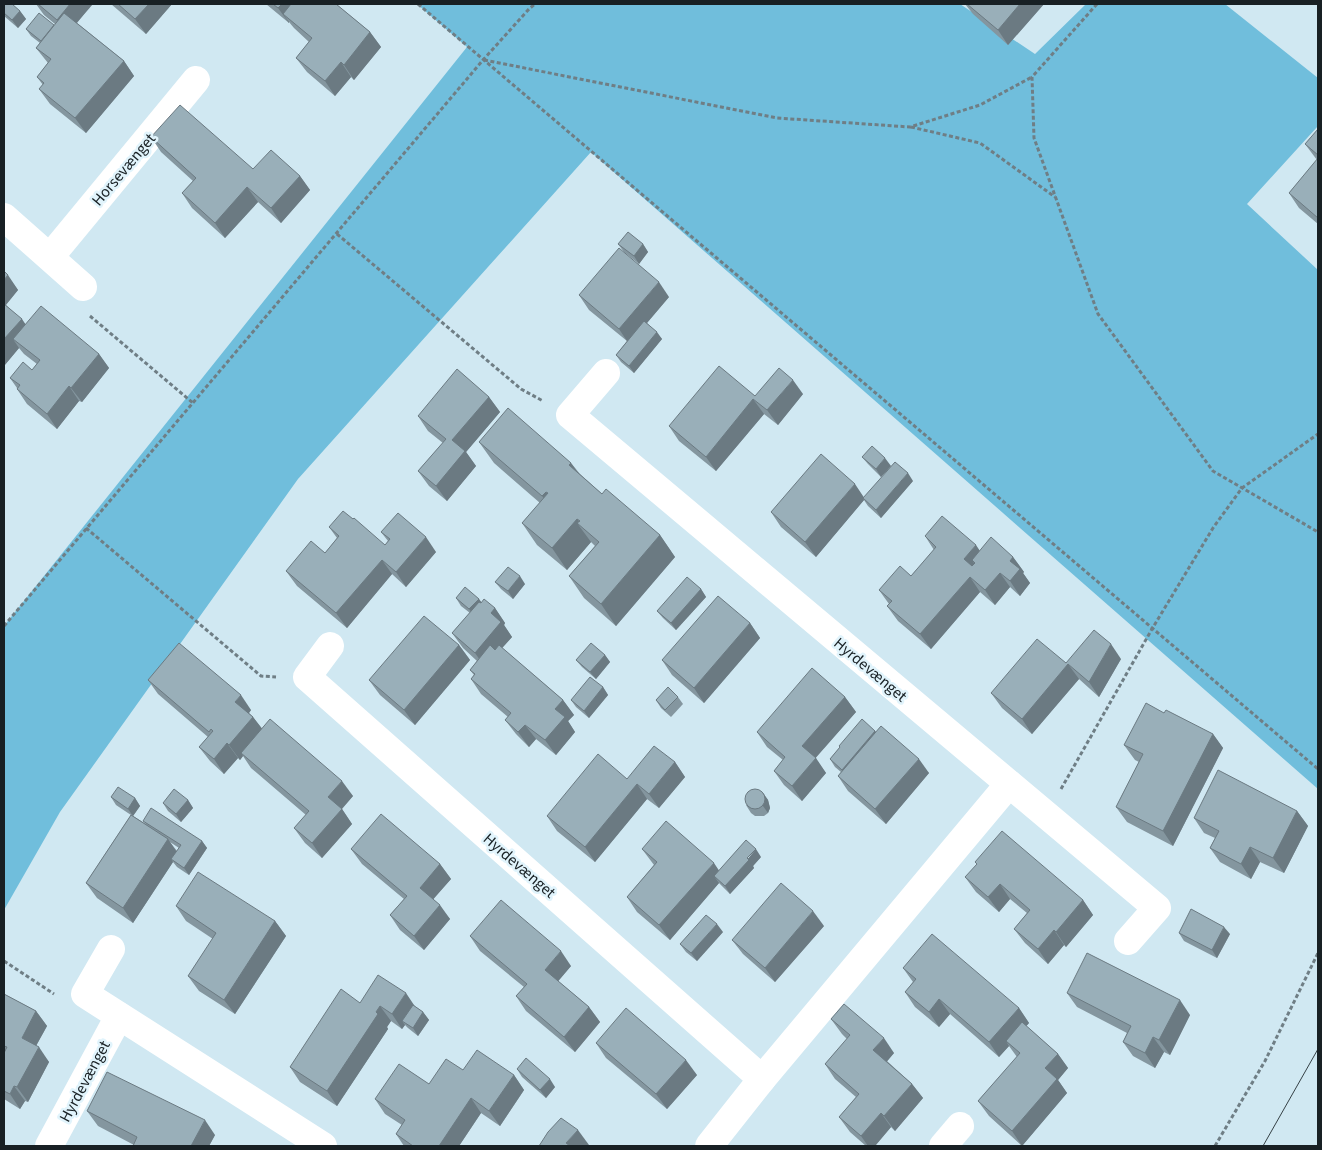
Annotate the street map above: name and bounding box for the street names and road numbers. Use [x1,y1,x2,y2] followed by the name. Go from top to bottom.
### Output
[87,128,161,211] street label: Horsevænget
[829,633,912,707] street label: Hyrdevænget
[478,828,561,904] street label: Hyrdevænget
[54,1036,116,1126] street label: Hyrdevænget

